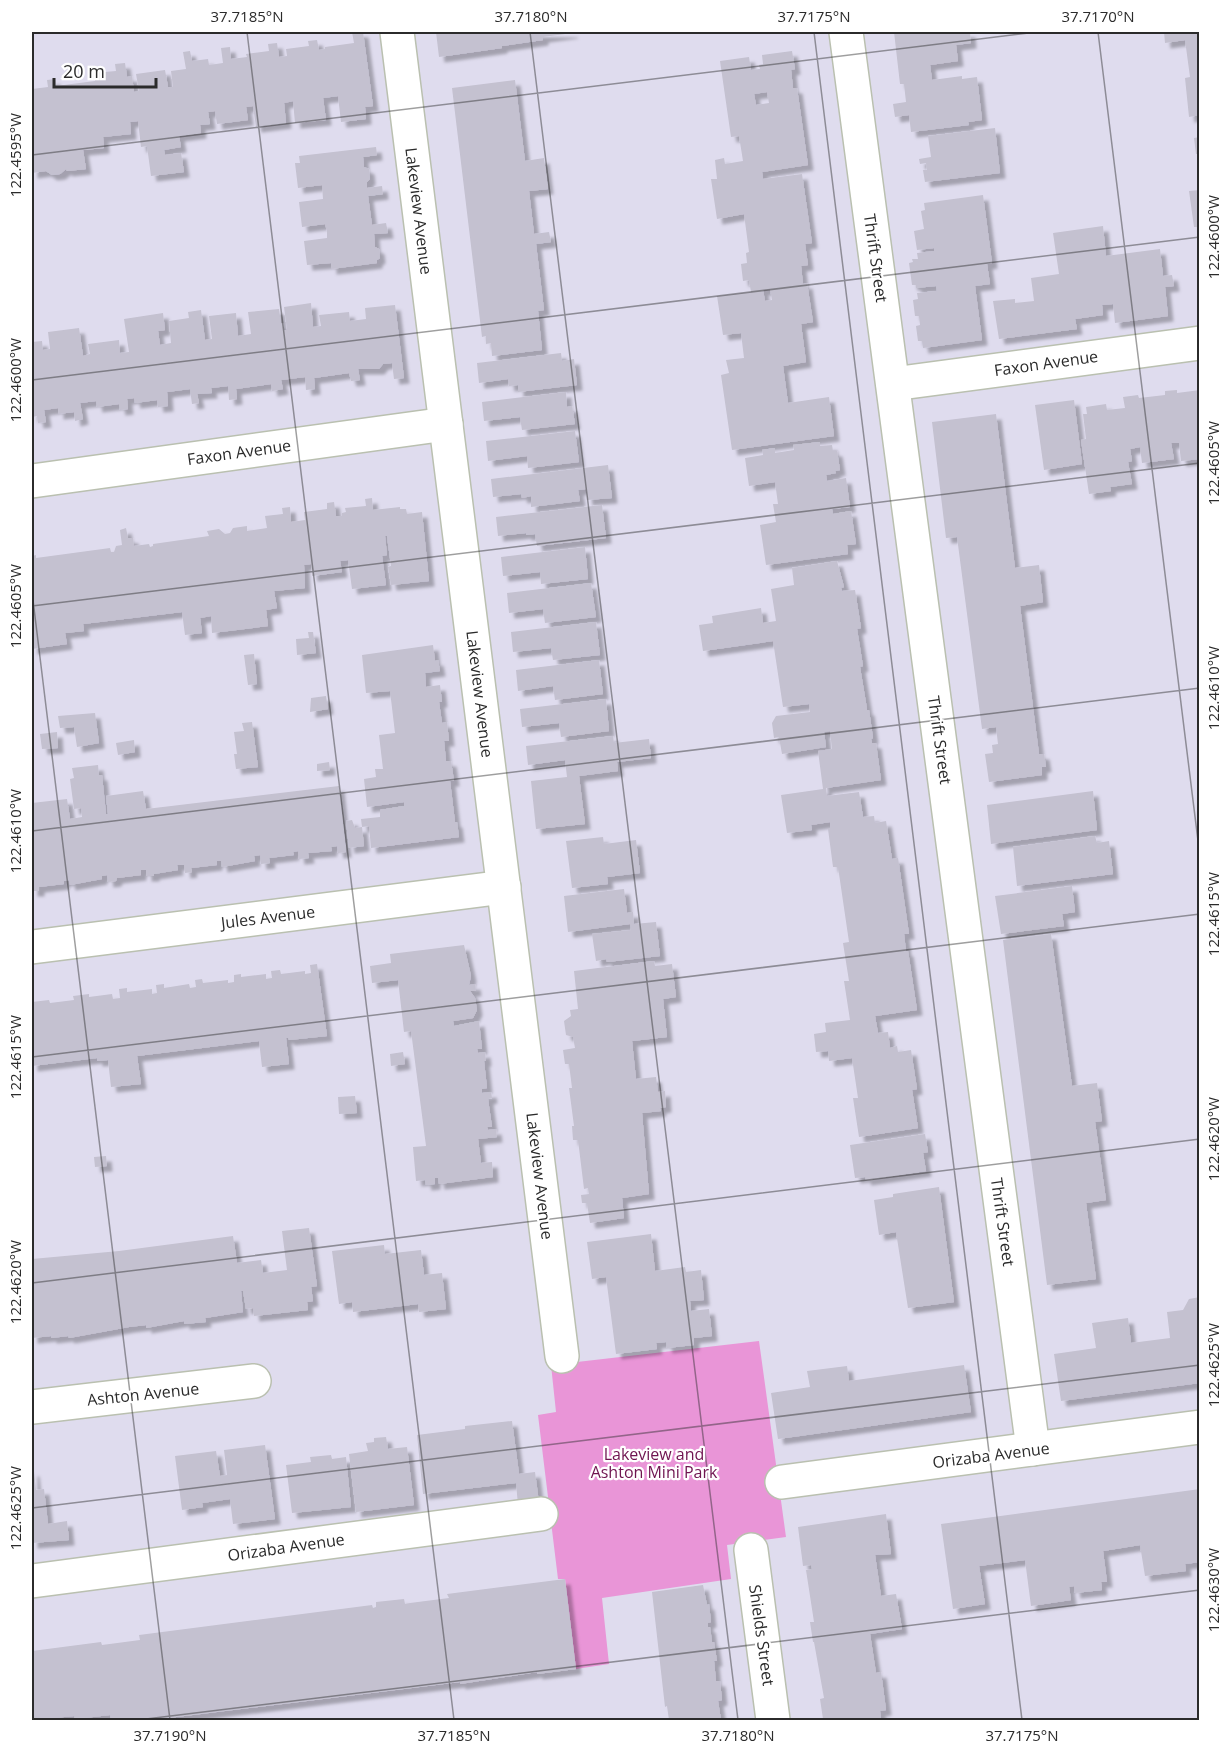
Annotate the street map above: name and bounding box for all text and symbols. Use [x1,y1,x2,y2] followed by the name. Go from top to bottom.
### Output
[210,6,284,26] text: 37.7185°N
[494,6,568,26] text: 37.7180°N
[777,6,851,26] text: 37.7175°N
[1061,6,1135,26] text: 37.7170°N
[54,51,156,89] scale bar
[63,59,105,83] text: 20 m
[5,113,25,197] text: 122.4595°W
[400,146,438,276] street label: Lakeview Avenue
[1203,195,1223,279] text: 122.4600°W
[859,212,893,304] street label: Thrift Street
[5,338,25,422] text: 122.4600°W
[993,345,1099,381] street label: Faxon Avenue
[1203,421,1223,505] text: 122.4605°W
[186,434,292,470] street label: Faxon Avenue
[5,564,25,648] text: 122.4605°W
[461,629,499,759] street label: Lakeview Avenue
[1203,646,1223,730] text: 122.4610°W
[923,694,957,786] street label: Thrift Street
[5,789,25,873] text: 122.4610°W
[1203,872,1223,956] text: 122.4615°W
[218,900,316,934] street label: Jules Avenue
[5,1015,25,1099] text: 122.4615°W
[1203,1097,1223,1181] text: 122.4620°W
[521,1111,559,1241] street label: Lakeview Avenue
[986,1176,1020,1268] street label: Thrift Street
[5,1240,25,1324] text: 122.4620°W
[1203,1323,1223,1407] text: 122.4625°W
[86,1377,200,1411] street label: Ashton Avenue
[931,1437,1051,1473] street label: Orizaba Avenue
[591,1443,718,1483] park label: Lakeview and Ashton Mini Park
[5,1466,25,1550] text: 122.4625°W
[226,1528,346,1566] street label: Orizaba Avenue
[1203,1548,1223,1632] text: 122.4630°W
[744,1583,780,1687] street label: Shields Street
[133,1725,207,1745] text: 37.7190°N
[417,1725,491,1745] text: 37.7185°N
[701,1725,775,1745] text: 37.7180°N
[985,1725,1059,1745] text: 37.7175°N

